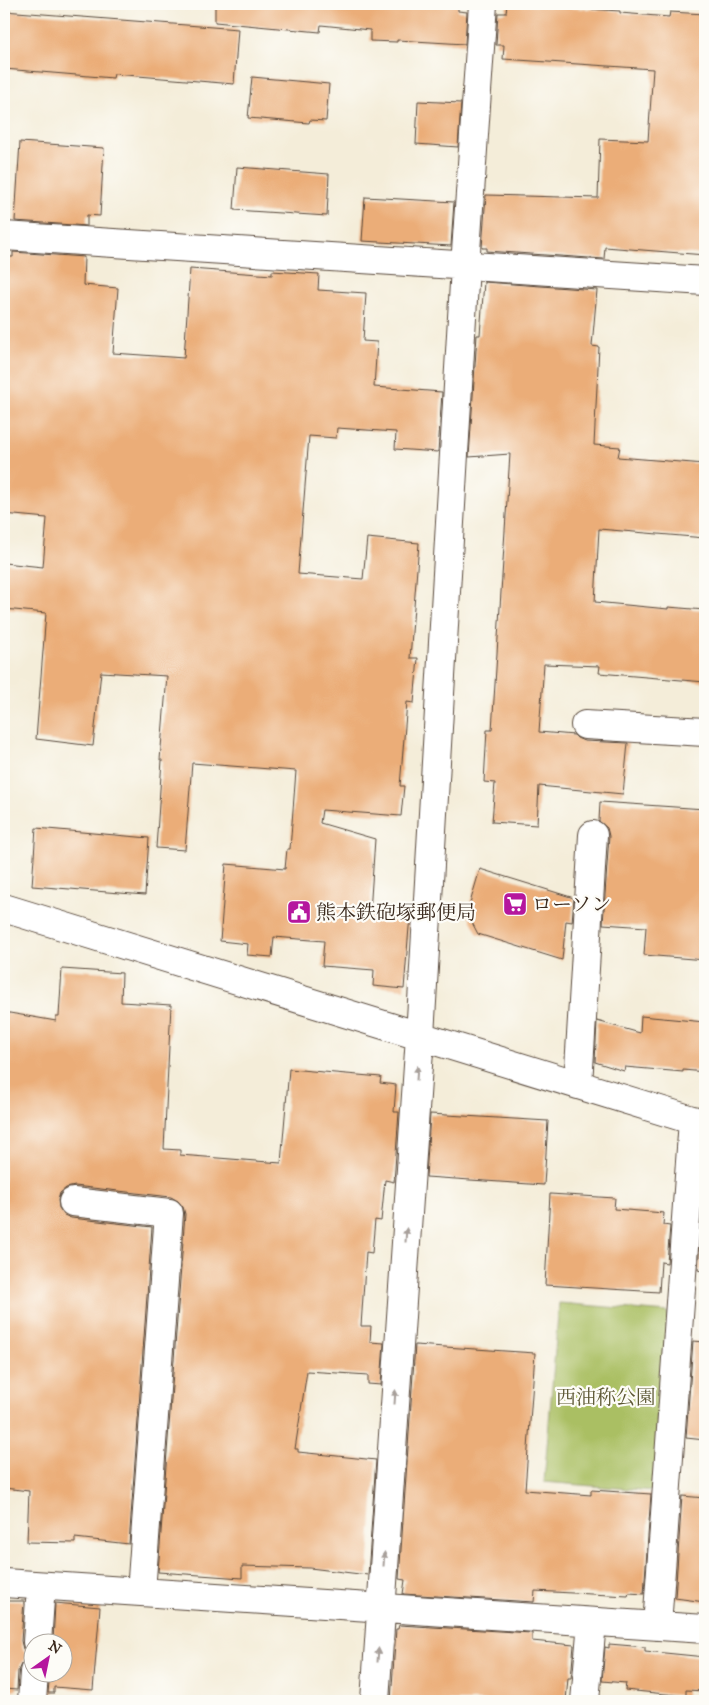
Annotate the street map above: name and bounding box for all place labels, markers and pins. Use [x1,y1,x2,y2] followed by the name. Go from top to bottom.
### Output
[502,891,528,917] supermarket icon: ローソン
[532,892,611,916] place label: ローソン
[286,899,312,925] public building icon: 熊本鉄砲塚郵便局
[316,900,476,924] place label: 熊本鉄砲塚郵便局

